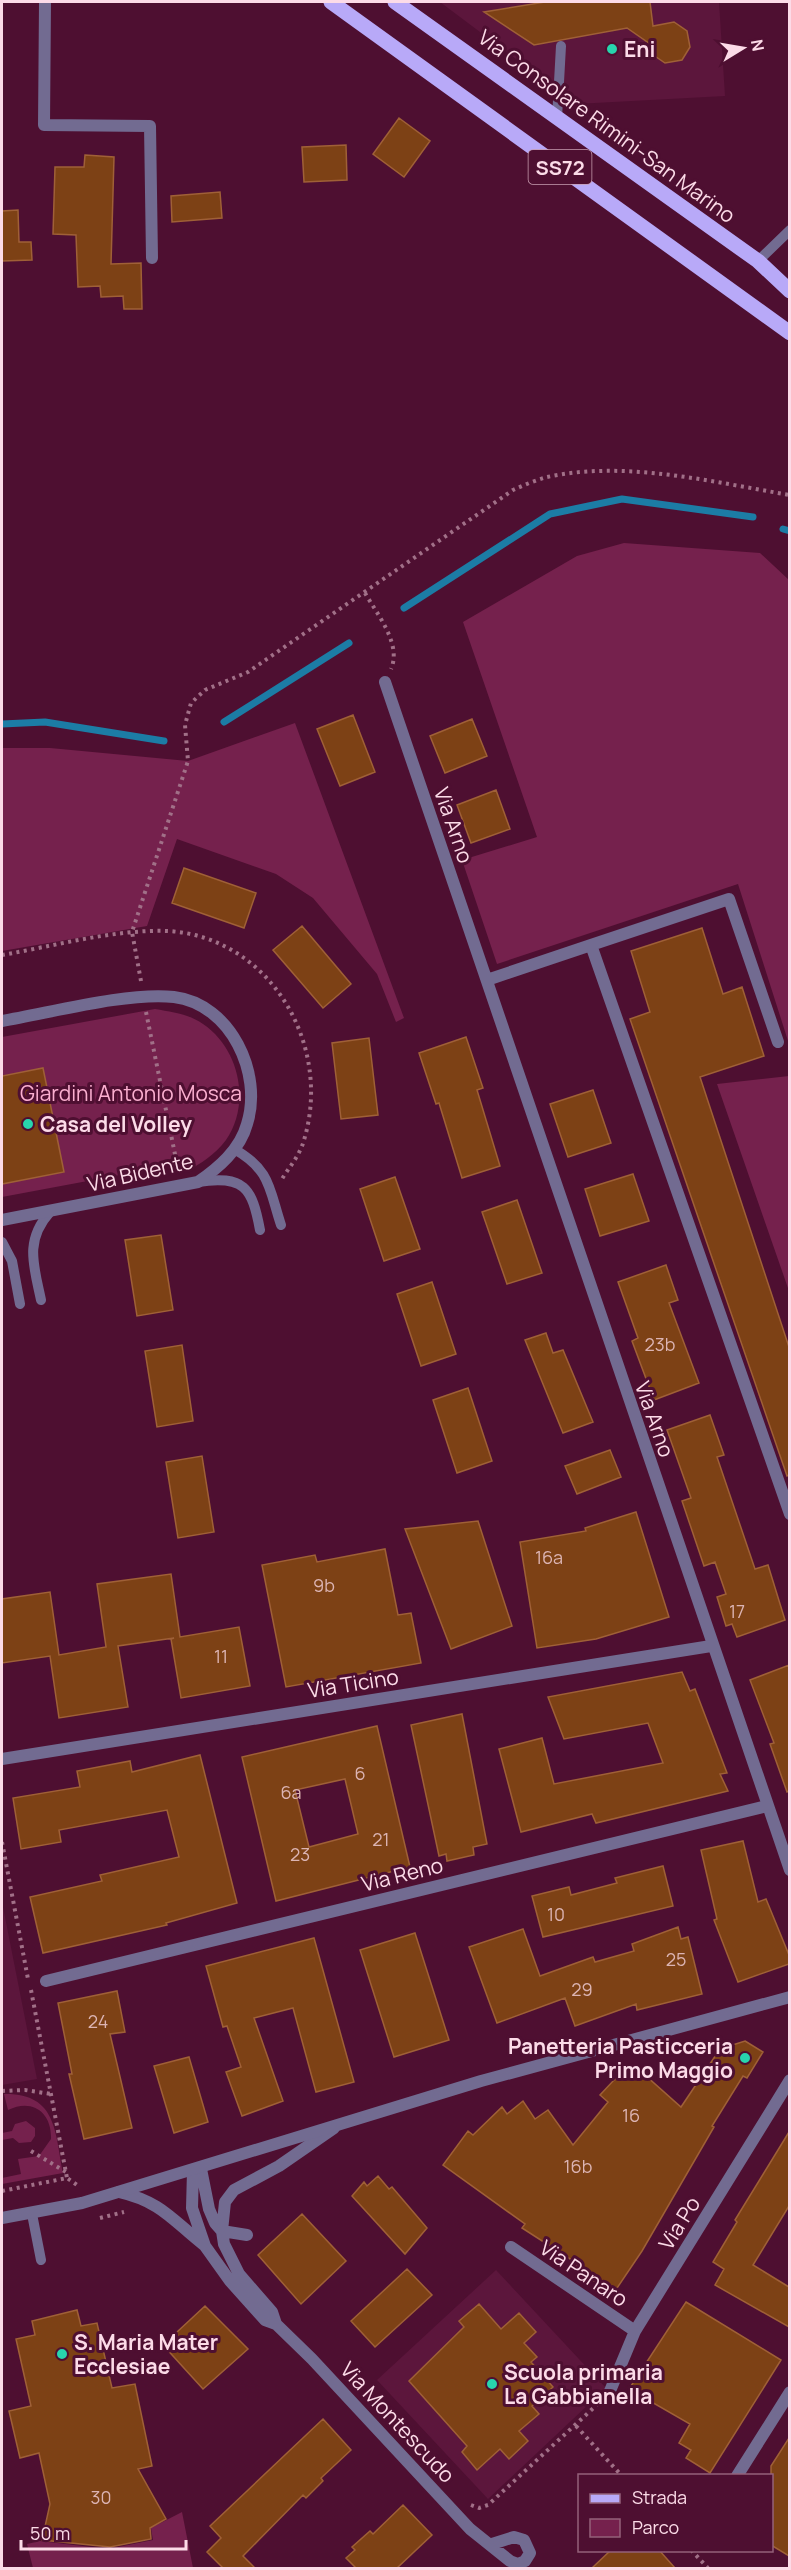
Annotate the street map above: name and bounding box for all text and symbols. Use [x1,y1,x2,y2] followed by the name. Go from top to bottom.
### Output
[713,18,773,78] north arrow
[473,23,741,229] street label: Via Consolare Rimini-San Marino
[624,35,655,63] place label: Eni
[746,37,770,53] text: N
[605,42,619,56] marker: Eni
[528,150,592,184] road number: SS72
[428,783,480,867] street label: Via Arno
[20,1079,242,1107] park label: Giardini Antonio Mosca
[40,1110,192,1138] place label: Casa del Volley
[21,1117,35,1131] marker: Casa del Volley
[84,1146,196,1198] street label: Via Bidente
[645,1332,675,1356] house number: 23b
[629,1377,681,1461] street label: Via Arno
[535,1545,563,1569] house number: 16a
[313,1573,335,1597] house number: 9b
[729,1599,745,1623] house number: 17
[214,1644,228,1668] house number: 11
[306,1662,400,1704] street label: Via Ticino
[354,1761,366,1785] house number: 6
[280,1780,302,1804] house number: 6a
[372,1827,390,1851] house number: 21
[290,1842,310,1866] house number: 23
[358,1850,446,1898] street label: Via Reno
[547,1902,565,1926] house number: 10
[666,1947,686,1971] house number: 25
[571,1977,593,2001] house number: 29
[88,2009,108,2033] house number: 24
[508,2032,733,2084] place label: Panetteria Pasticceria Primo Maggio
[738,2051,752,2065] marker: Panetteria Pasticceria Primo Maggio
[622,2103,640,2127] house number: 16
[564,2154,592,2178] house number: 16b
[652,2191,706,2255] street label: Via Po
[534,2233,634,2313] street label: Via Panaro
[74,2328,218,2380] place label: S. Maria Mater Ecclesiae
[55,2347,69,2361] marker: S. Maria Mater Ecclesiae
[335,2355,461,2489] street label: Via Montescudo
[504,2358,663,2410] place label: Scuola primaria La Gabbianella
[485,2377,499,2391] marker: Scuola primaria La Gabbianella
[578,2474,773,2552] legend
[91,2485,111,2509] house number: 30
[632,2485,687,2509] text: Strada
[21,2513,186,2551] scale bar
[632,2515,679,2539] text: Parco
[30,2521,70,2545] text: 50 m

